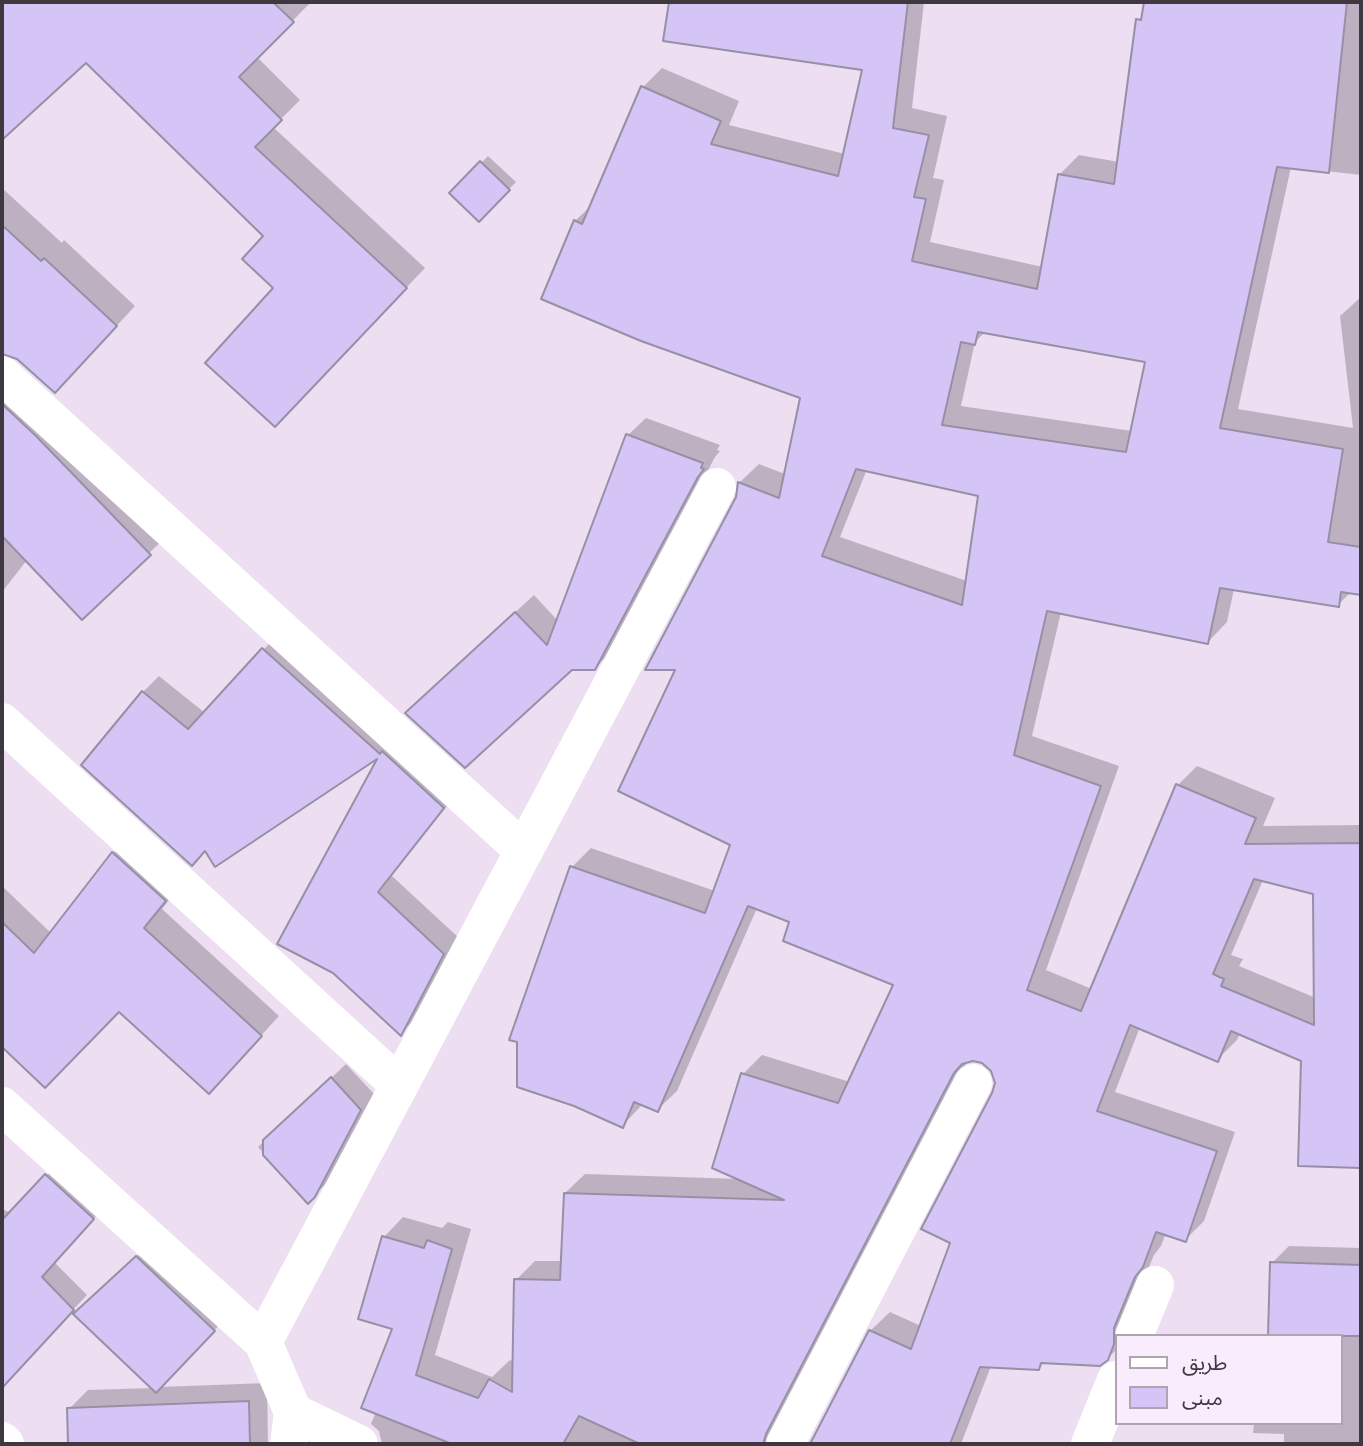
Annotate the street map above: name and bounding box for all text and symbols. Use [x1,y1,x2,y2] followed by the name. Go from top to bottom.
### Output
[1114,1334,1342,1425] legend
[1182,1349,1227,1377] text: طريق
[1182,1384,1223,1412] text: مبنى

